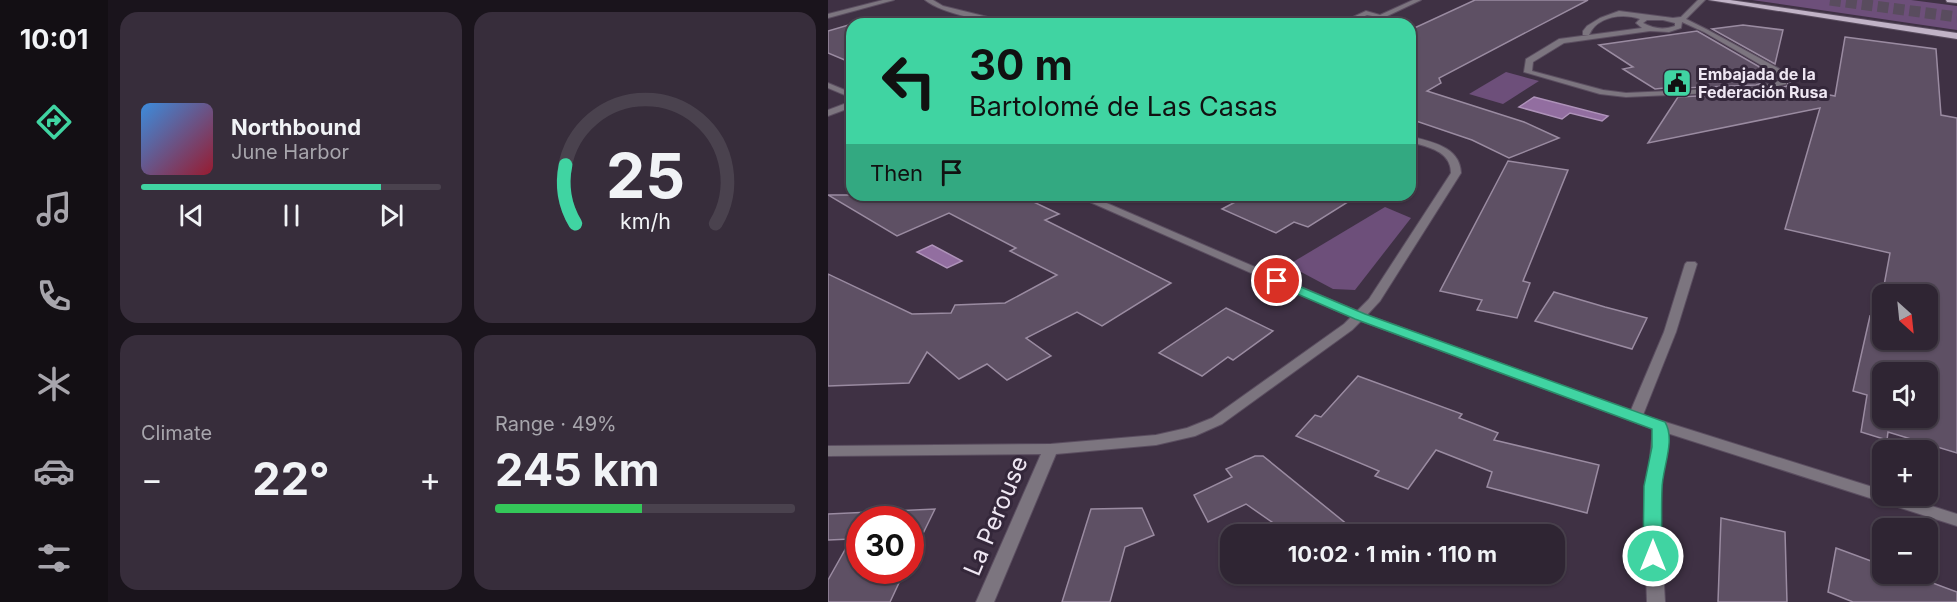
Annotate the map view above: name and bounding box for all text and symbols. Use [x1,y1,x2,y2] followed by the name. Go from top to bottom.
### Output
[20,23,88,56] text: 10:01
[969,39,1073,90] text: 30 m
[870,42,948,120] icon: left
[1698,64,1828,102] place label: Embajada de la Federación Rusa
[1661,67,1693,99] public building icon: Embajada de la Federación Rusa
[969,90,1278,123] text: Bartolomé de Las Casas
[33,101,75,143] icon: directions
[231,114,361,140] text: Northbound
[605,139,685,214] text: 25
[231,140,349,164] text: June Harbor
[935,156,968,189] icon: arrive
[870,160,923,186] text: Then
[33,188,75,230] icon: music
[175,199,208,232] icon: previous
[275,199,308,232] icon: pause
[375,199,408,232] icon: next
[620,209,670,235] text: km/h
[1251,255,1302,306] pin
[1260,264,1293,297] icon: arrive
[33,275,75,317] icon: phone
[1872,284,1938,350] north arrow
[1872,284,1938,584] map controls
[1872,362,1938,428] button: sound
[33,363,75,405] icon: climate
[495,412,617,436] text: Range · 49%
[141,421,212,445] text: Climate
[1872,440,1938,506] button: +
[495,442,660,497] text: 245 km
[33,450,75,492] icon: car
[252,451,330,506] text: 22°
[957,452,1034,580] street label: La Perouse
[141,459,163,499] text: −
[419,459,441,499] text: +
[846,506,924,584] speed limit sign: 30
[1872,518,1938,584] button: −
[1621,524,1685,588] position arrow
[33,537,75,579] icon: filters
[1288,541,1497,567] text: 10:02 · 1 min · 110 m

